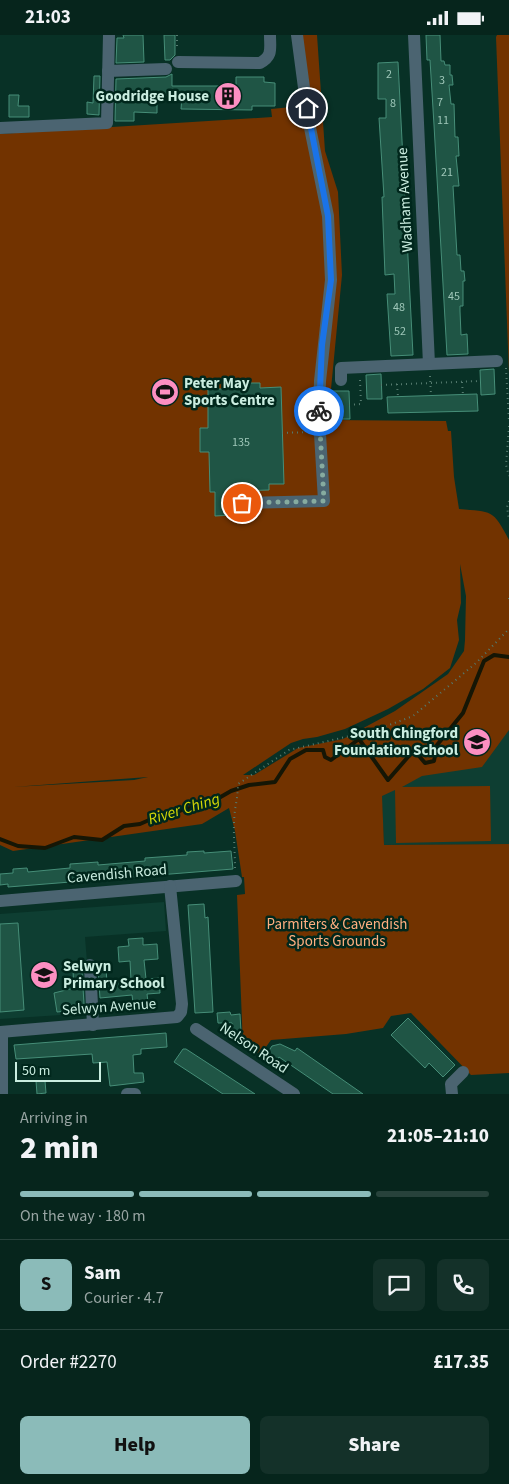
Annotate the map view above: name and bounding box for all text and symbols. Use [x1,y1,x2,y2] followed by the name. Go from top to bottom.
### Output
[25,4,71,31] text: 21:03
[386,66,392,83] house number: 2
[439,72,445,89] house number: 3
[213,81,243,111] building icon: Goodridge House
[96,86,209,107] place label: Goodridge House
[286,87,328,129] pin
[293,94,321,122] icon: home
[437,94,443,111] house number: 7
[390,95,396,112] house number: 8
[437,112,449,129] house number: 11
[392,147,418,253] street label: Wadham Avenue
[441,164,453,181] house number: 21
[448,288,460,305] house number: 45
[393,299,405,316] house number: 48
[394,323,406,340] house number: 52
[184,373,275,411] place label: Peter May Sports Centre
[150,377,180,407] sports icon: Peter May Sports Centre
[294,386,344,436] courier
[305,397,333,425] icon: bike
[232,434,250,451] house number: 135
[221,482,263,524] pin
[228,489,256,517] icon: bag
[334,723,459,761] place label: South Chingford Foundation School
[462,727,492,757] school or university icon: South Chingford Foundation School
[145,788,223,830] water label: River Ching
[66,859,168,889] street label: Cavendish Road
[267,914,407,952] park label: Parmiters & Cavendish Sports Grounds
[63,956,165,994] place label: Selwyn Primary School
[29,960,59,990] school or university icon: Selwyn Primary School
[61,993,157,1021] street label: Selwyn Avenue
[215,1017,293,1079] street label: Nelson Road
[15,1059,101,1082] scale bar
[22,1061,50,1081] text: 50 m
[20,1107,88,1129] text: Arriving in
[387,1123,489,1150] text: 21:05–21:10
[20,1125,99,1171] text: 2 min
[20,1205,145,1227] text: On the way · 180 m
[373,1259,425,1311] button: chat
[437,1259,489,1311] button: phone
[84,1260,121,1287] text: Sam
[41,1271,51,1298] text: S
[84,1287,164,1309] text: Courier · 4.7
[20,1349,117,1376] text: Order #2270
[433,1349,489,1376] text: £17.35
[20,1416,250,1474] button: Help
[260,1416,489,1474] button: Share

